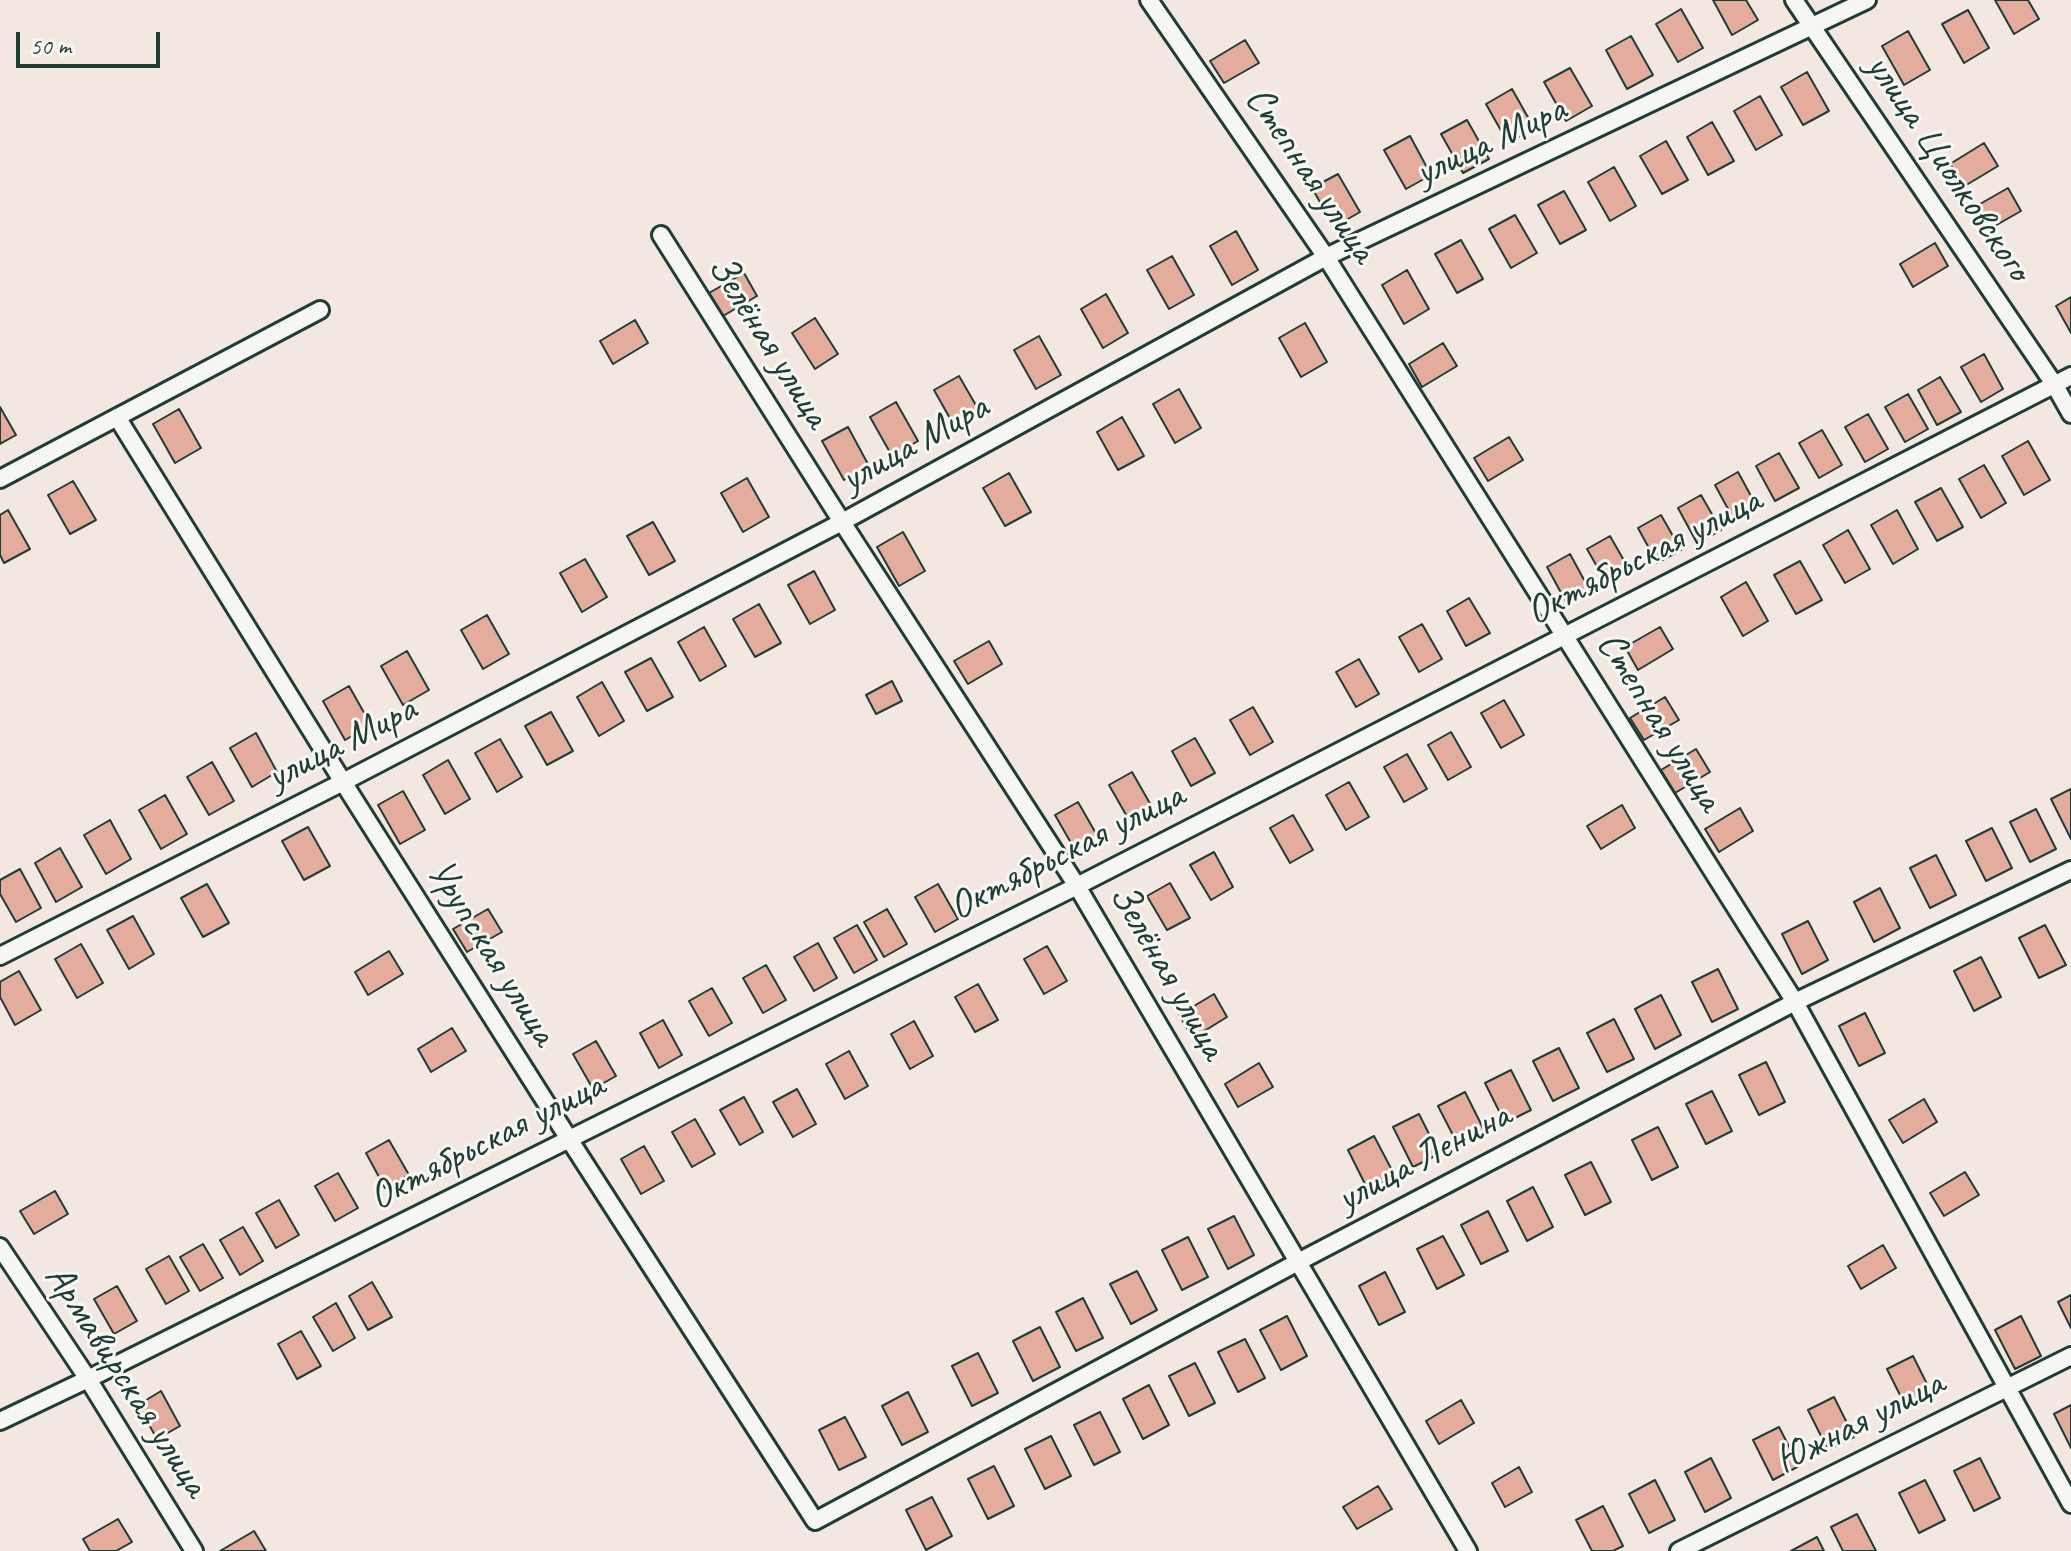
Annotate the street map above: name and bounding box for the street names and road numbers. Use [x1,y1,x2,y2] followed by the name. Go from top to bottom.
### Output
[1855,45,2041,291] street label: улица Циолковского
[1234,78,1386,272] street label: Степная улица
[1408,86,1574,198] street label: улица Мира
[696,247,840,437] street label: Зелёная улица
[833,384,997,504] street label: улица Мира
[1519,477,1769,637] street label: Октябрьская улица
[1585,624,1733,820] street label: Степная улица
[259,686,425,802] street label: улица Мира
[942,772,1192,932] street label: Октябрьская улица
[415,851,567,1055] street label: Урупская улица
[1098,876,1236,1068] street label: Зелёная улица
[362,1062,612,1222] street label: Октябрьская улица
[1329,1092,1519,1224] street label: улица Ленина
[33,1256,219,1506] street label: Армавирская улица
[1768,1360,1952,1486] street label: Южная улица

